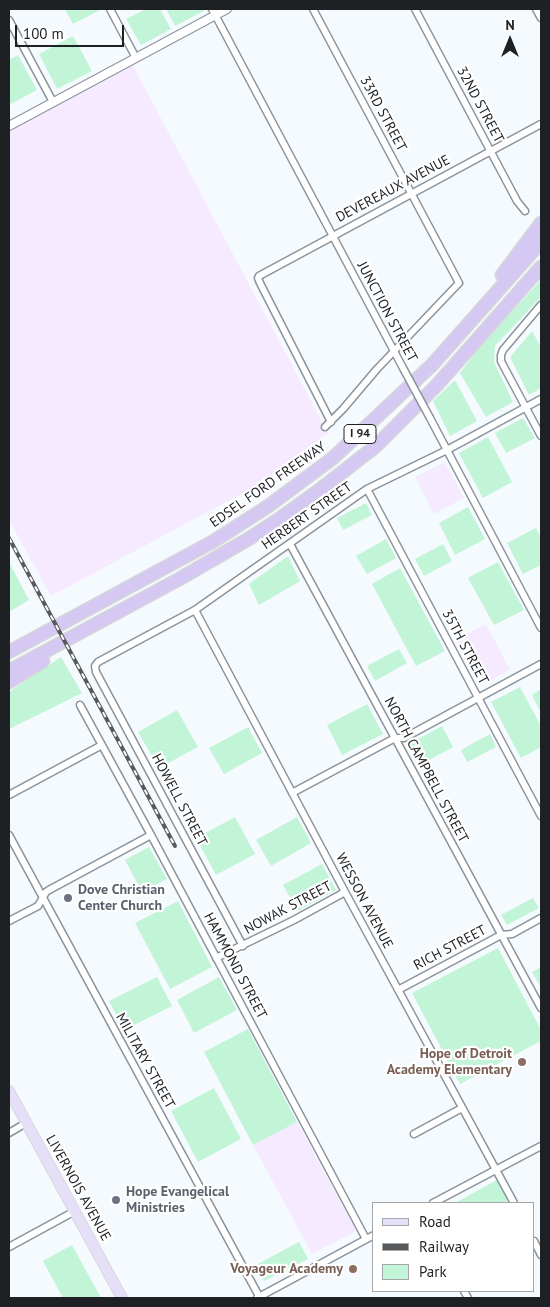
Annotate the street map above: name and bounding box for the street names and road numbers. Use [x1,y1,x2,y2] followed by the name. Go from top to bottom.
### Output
[453,64,507,146] street label: 32ND STREET
[356,74,410,154] street label: 33RD STREET
[333,152,453,226] street label: DEVEREAUX AVENUE
[353,259,421,365] street label: JUNCTION STREET
[344,424,376,444] road number: I 94
[207,439,329,531] street label: EDSEL FORD FREEWAY
[259,479,355,553] street label: HERBERT STREET
[438,607,492,687] street label: 35TH STREET
[380,694,472,846] street label: NORTH CAMPBELL STREET
[148,751,210,849] street label: HOWELL STREET
[332,850,396,952] street label: WESSON AVENUE
[241,878,335,938] street label: NOWAK STREET
[200,910,270,1022] street label: HAMMOND STREET
[411,922,489,974] street label: RICH STREET
[112,1010,178,1112] street label: MILITARY STREET
[42,1132,114,1244] street label: LIVERNOIS AVENUE

